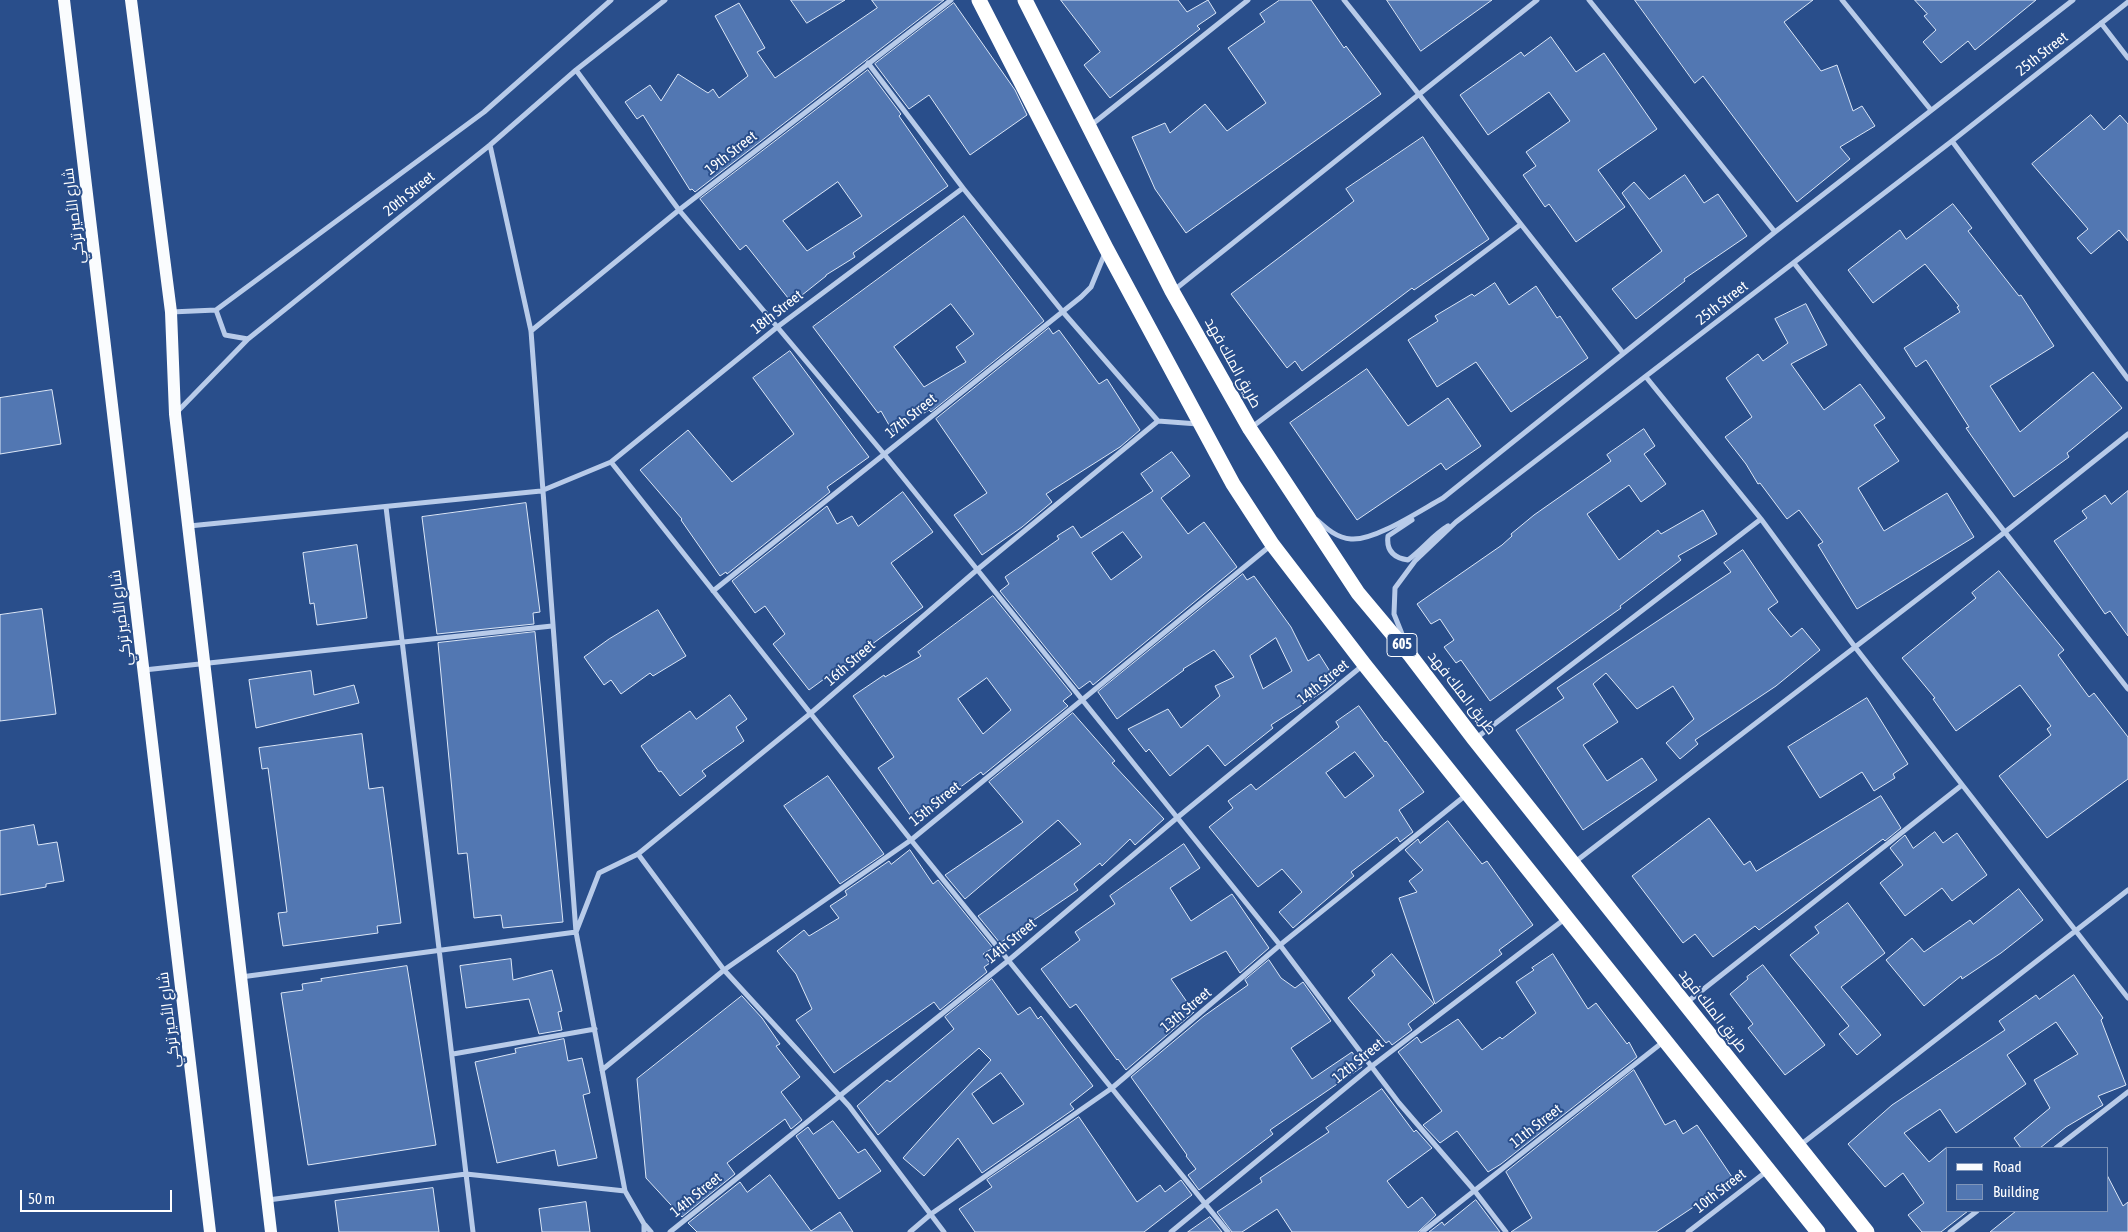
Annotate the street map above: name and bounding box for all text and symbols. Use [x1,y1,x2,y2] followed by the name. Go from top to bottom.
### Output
[2013,28,2071,80] street label: 25th Street
[702,127,760,179] street label: 19th Street
[59,167,89,265] street label: شارع الأمير تركي
[380,168,438,220] street label: 20th Street
[1693,277,1751,329] street label: 25th Street
[748,286,806,338] street label: 18th Street
[1201,315,1265,411] street label: طريق الملك فهد
[882,390,940,442] street label: 17th Street
[106,569,136,667] street label: شارع الأمير تركي
[1387,634,1417,656] road number: 605
[821,636,879,690] street label: 16th Street
[1424,648,1500,738] street label: طريق الملك فهد
[1294,656,1352,708] street label: 14th Street
[906,778,964,830] street label: 15th Street
[982,915,1040,967] street label: 14th Street
[1675,966,1751,1056] street label: طريق الملك فهد
[154,971,184,1069] street label: شارع الأمير تركي
[1157,984,1215,1036] street label: 13th Street
[1329,1035,1387,1087] street label: 12th Street
[1507,1100,1565,1152] street label: 11th Street
[1946,1147,2108,1212] legend
[1993,1158,2022,1175] text: Road
[1691,1165,1749,1217] street label: 10th Street
[667,1169,725,1221] street label: 14th Street
[22,1180,175,1212] scale bar
[1993,1183,2039,1200] text: Building
[28,1190,55,1207] text: 50 m

